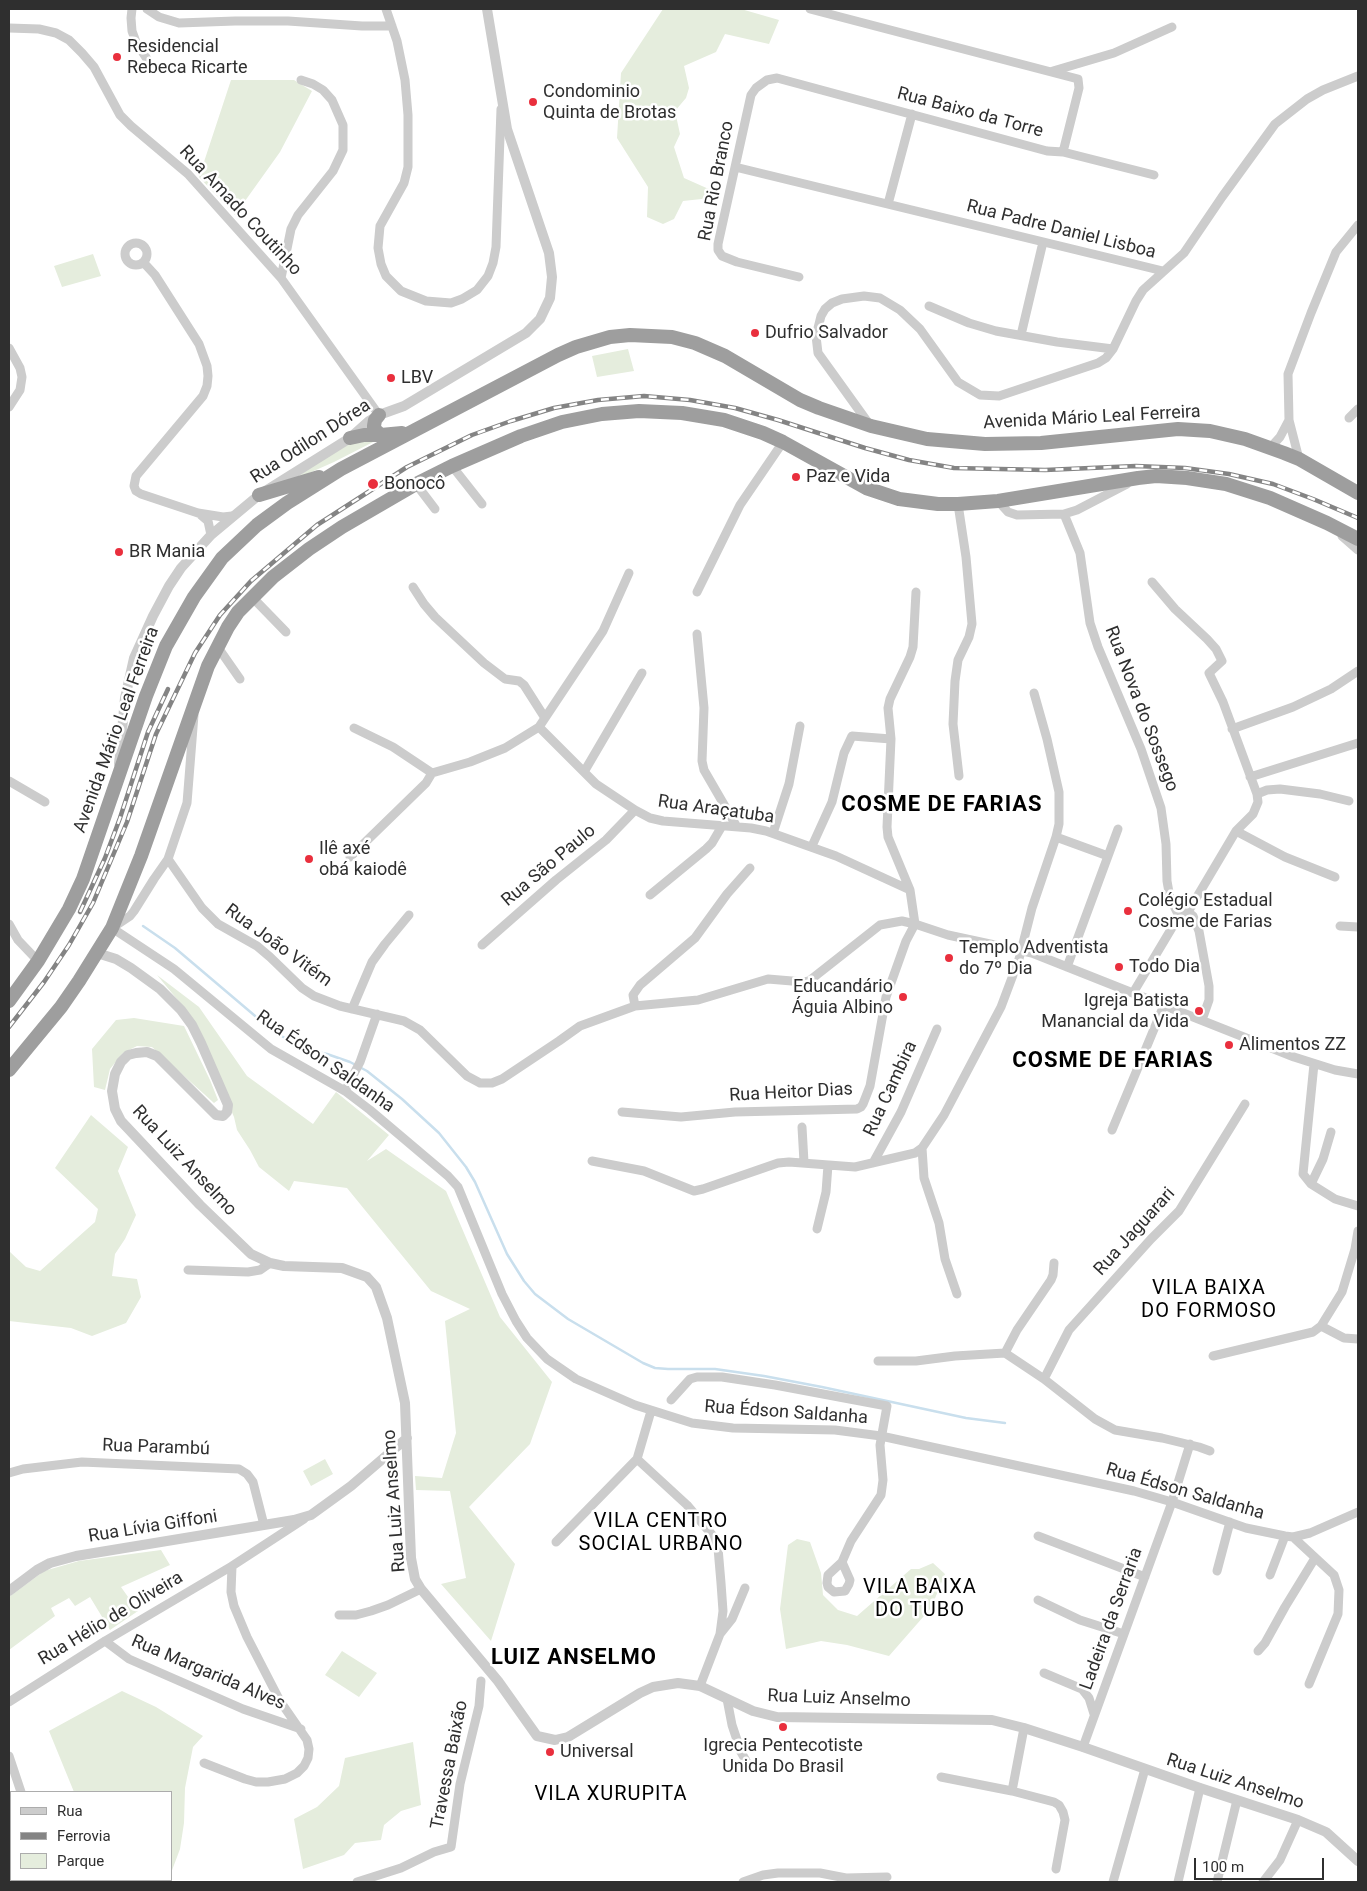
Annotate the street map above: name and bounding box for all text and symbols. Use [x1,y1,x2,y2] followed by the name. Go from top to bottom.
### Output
[127,36,248,78] place label: Residencial Rebeca Ricarte
[111,51,123,63] marker: Residencial Rebeca Ricarte
[543,81,676,124] place label: Condominio Quinta de Brotas
[895,83,1045,143] street label: Rua Baixo da Torre
[527,96,539,108] marker: Condominio Quinta de Brotas
[695,119,739,243] street label: Rua Rio Branco
[174,142,306,280] street label: Rua Amado Coutinho
[964,196,1158,264] street label: Rua Padre Daniel Lisboa
[765,322,888,344] place label: Dufrio Salvador
[749,327,761,339] marker: Dufrio Salvador
[401,367,433,389] place label: LBV
[385,372,397,384] marker: LBV
[247,395,375,489] street label: Rua Odilon Dórea
[983,402,1201,434] street label: Avenida Mário Leal Ferreira
[806,466,890,488] place label: Paz e Vida
[790,471,802,483] marker: Paz e Vida
[384,473,445,495] place label: Bonocô
[366,477,380,491] marker: Bonocô
[129,541,205,563] place label: BR Mania
[113,546,125,558] marker: BR Mania
[1099,623,1183,795] street label: Rua Nova do Sossego
[70,624,164,836] street label: Avenida Mário Leal Ferreira
[656,791,776,829] street label: Rua Araçatuba
[839,792,1045,818] district label: COSME DE FARIAS
[498,820,600,912] street label: Rua São Paulo
[319,838,407,881] place label: Ilê axé obá kaiodê
[303,853,315,865] marker: Ilê axé obá kaiodê
[1138,890,1273,932] place label: Colégio Estadual Cosme de Farias
[220,900,336,992] street label: Rua João Vitém
[1122,905,1134,917] marker: Colégio Estadual Cosme de Farias
[959,937,1109,980] place label: Templo Adventista do 7º Dia
[943,952,955,964] marker: Templo Adventista do 7º Dia
[1129,956,1200,978] place label: Todo Dia
[1113,961,1125,973] marker: Todo Dia
[792,976,893,1019] place label: Educandário Águia Albino
[1041,990,1189,1032] place label: Igreja Batista Manancial da Vida
[897,991,909,1003] marker: Educandário Águia Albino
[1193,1005,1205,1017] marker: Igreja Batista Manancial da Vida
[252,1006,398,1118] street label: Rua Édson Saldanha
[1239,1034,1346,1056] place label: Alimentos ZZ
[860,1038,922,1140] street label: Rua Cambira
[1223,1039,1235,1051] marker: Alimentos ZZ
[1010,1048,1216,1074] district label: COSME DE FARIAS
[729,1079,853,1107] street label: Rua Heitor Dias
[127,1101,241,1221] street label: Rua Luiz Anselmo
[1090,1184,1180,1280] street label: Rua Jaguarari
[1140,1277,1278,1324] district label: VILA BAIXA DO FORMOSO
[704,1397,868,1429] street label: Rua Édson Saldanha
[379,1429,411,1573] street label: Rua Luiz Anselmo
[102,1435,210,1461] street label: Rua Parambú
[1103,1459,1267,1525] street label: Rua Édson Saldanha
[87,1506,219,1548] street label: Rua Lívia Giffoni
[577,1510,745,1557] district label: VILA CENTRO SOCIAL URBANO
[1076,1545,1148,1693] street label: Ladeira da Serraria
[35,1567,187,1671] street label: Rua Hélio de Oliveira
[862,1576,978,1623] district label: VILA BAIXA DO TUBO
[128,1631,288,1715] street label: Rua Margarida Alves
[490,1645,658,1671] district label: LUIZ ANSELMO
[767,1686,911,1712] street label: Rua Luiz Anselmo
[427,1699,473,1831] street label: Travessa Baixão
[777,1721,789,1733] marker: Igrecia Pentecotiste Unida Do Brasil
[703,1735,863,1778] place label: Igrecia Pentecotiste Unida Do Brasil
[560,1741,634,1763] place label: Universal
[544,1746,556,1758] marker: Universal
[1164,1750,1306,1814] street label: Rua Luiz Anselmo
[533,1783,689,1807] district label: VILA XURUPITA
[10,1791,172,1881] legend
[57,1802,83,1820] text: Rua
[57,1827,111,1845] text: Ferrovia
[1197,1848,1327,1880] scale bar
[57,1852,104,1870] text: Parque
[1202,1858,1244,1876] text: 100 m

